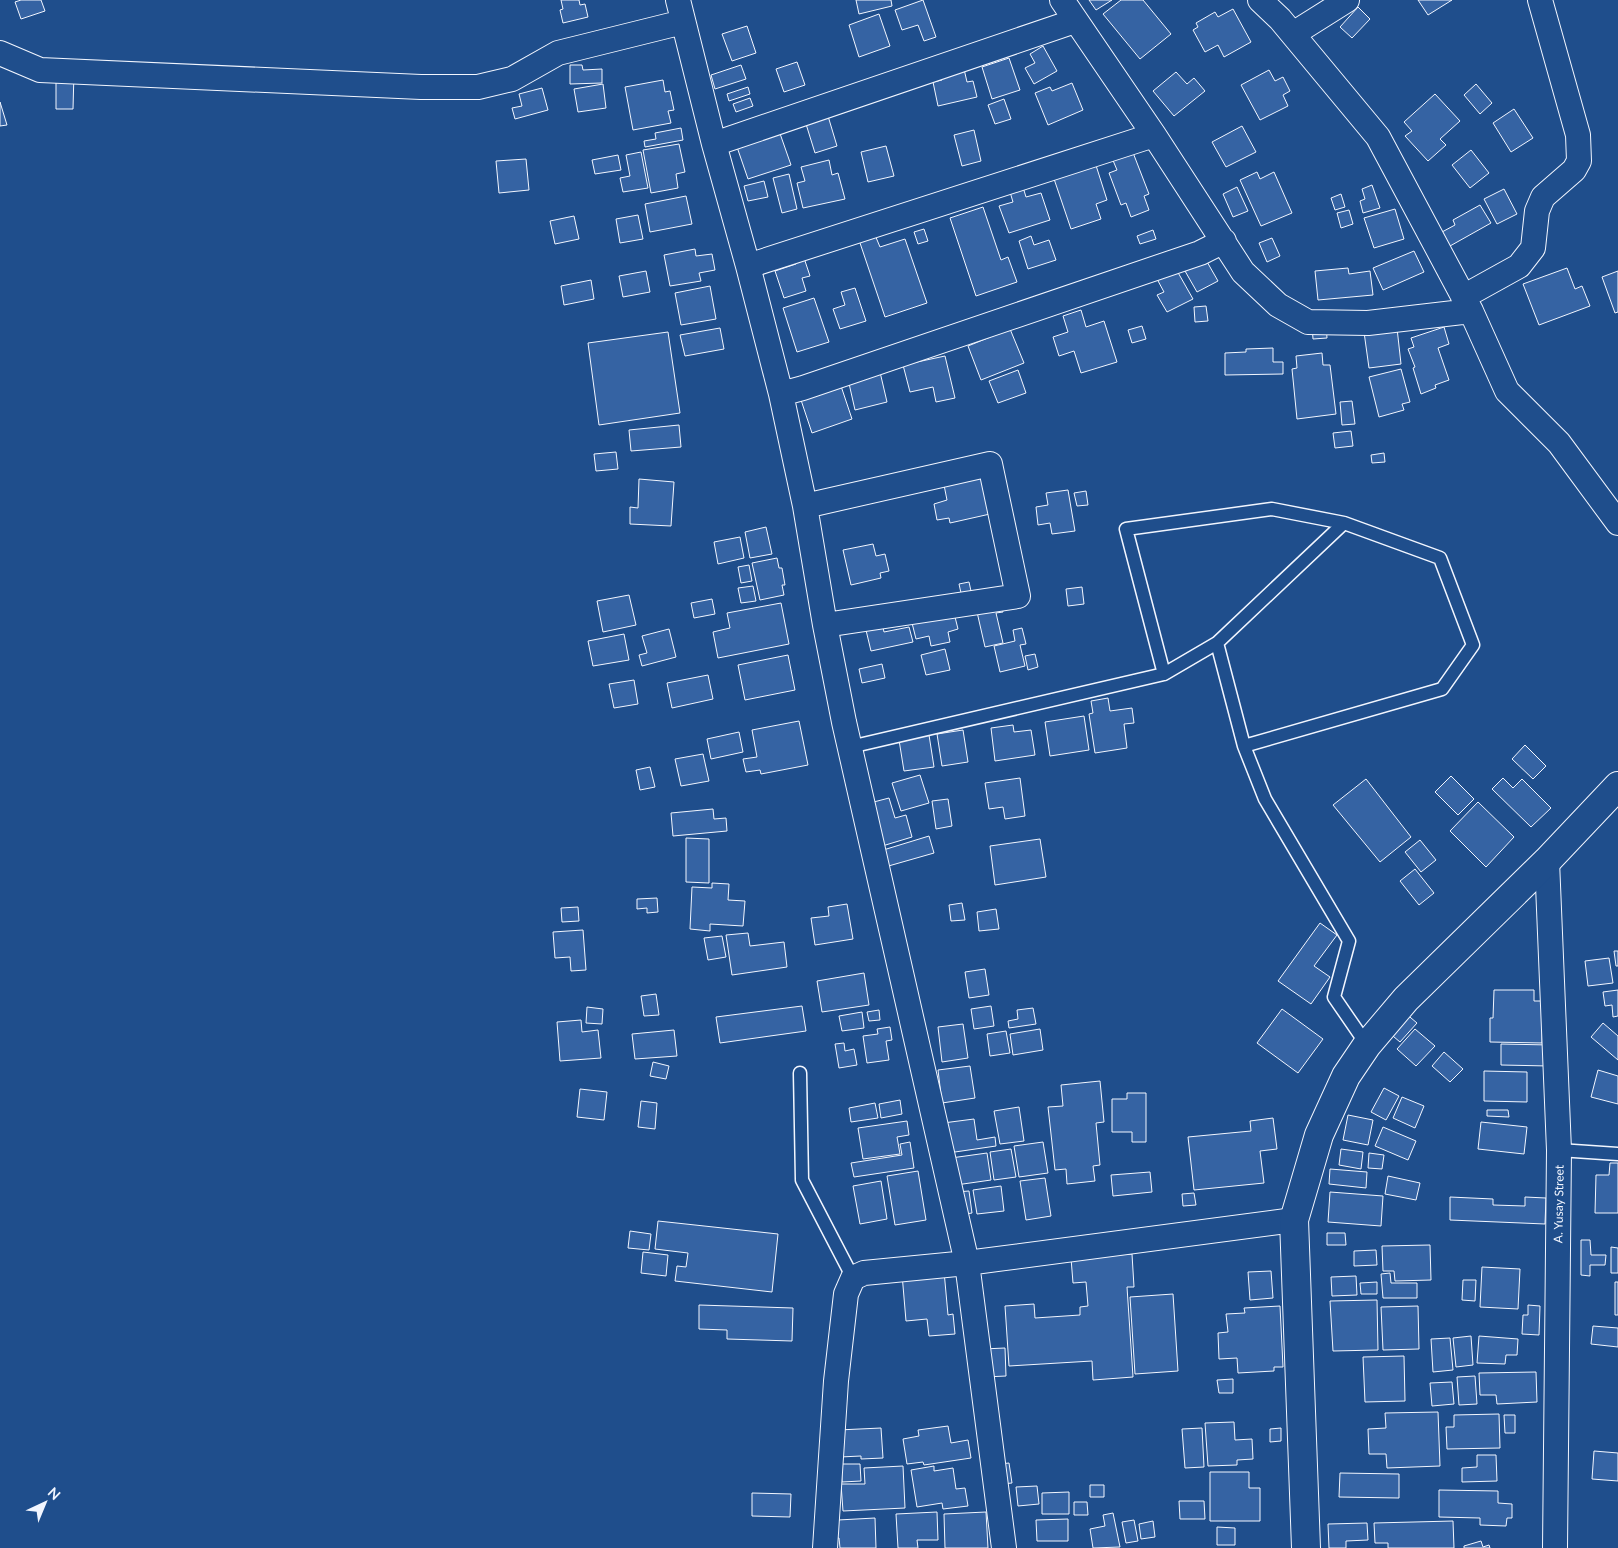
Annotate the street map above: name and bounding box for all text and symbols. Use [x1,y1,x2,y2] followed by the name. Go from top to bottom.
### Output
[1550,1164,1567,1243] street label: A. Yusay Street
[20,1478,70,1528] north arrow
[45,1483,64,1503] text: N

